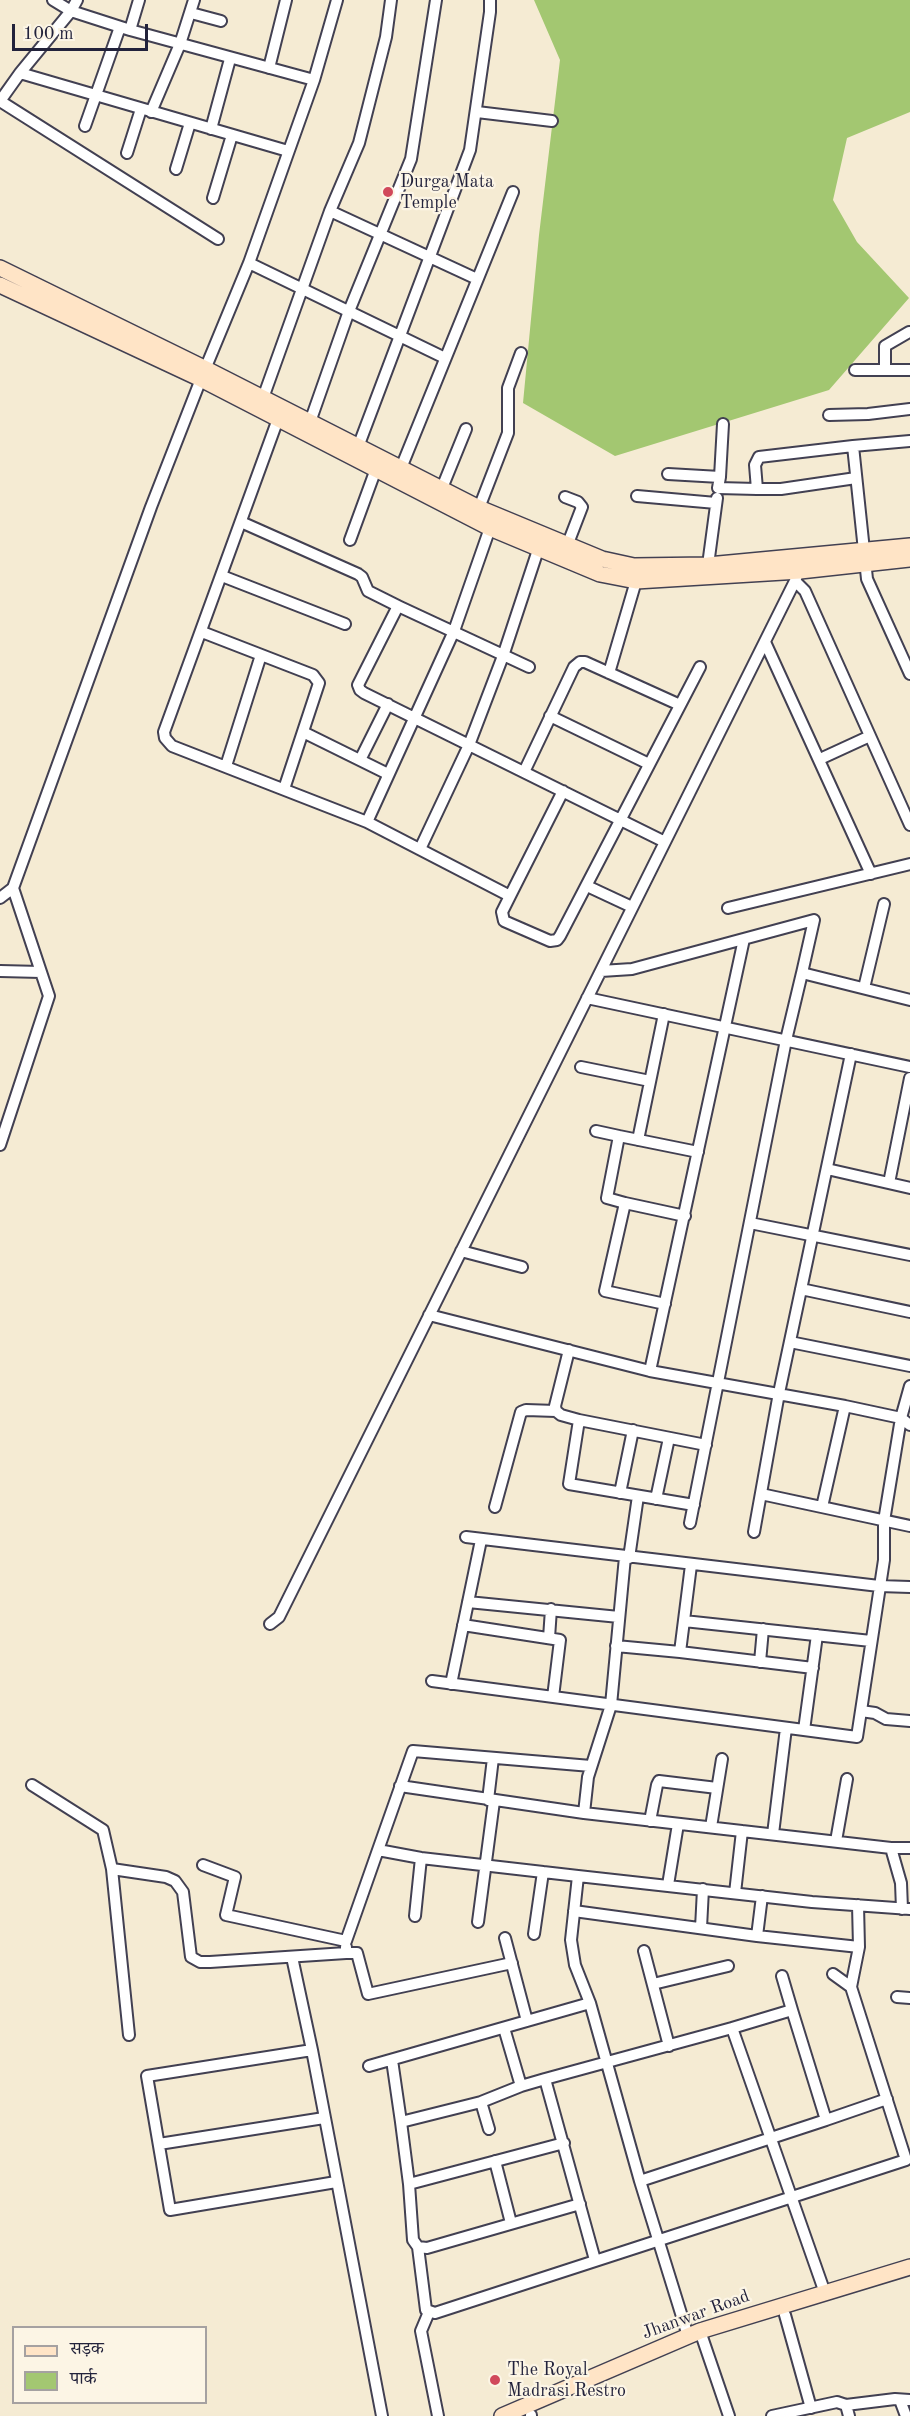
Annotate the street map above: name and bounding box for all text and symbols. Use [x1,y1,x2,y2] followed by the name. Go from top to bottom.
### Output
[15,12,152,50] scale bar
[23,25,74,43] text: 100 m
[400,171,494,213] place label: Durga Mata Temple
[381,185,395,199] marker: Durga Mata Temple
[639,2286,753,2344] street label: Jhanwar Road
[12,2326,207,2404] legend
[70,2340,104,2358] text: सड़क
[507,2359,626,2402] place label: The Royal Madrasi Restro
[70,2370,97,2388] text: पार्क
[488,2373,502,2387] marker: The Royal Madrasi Restro

